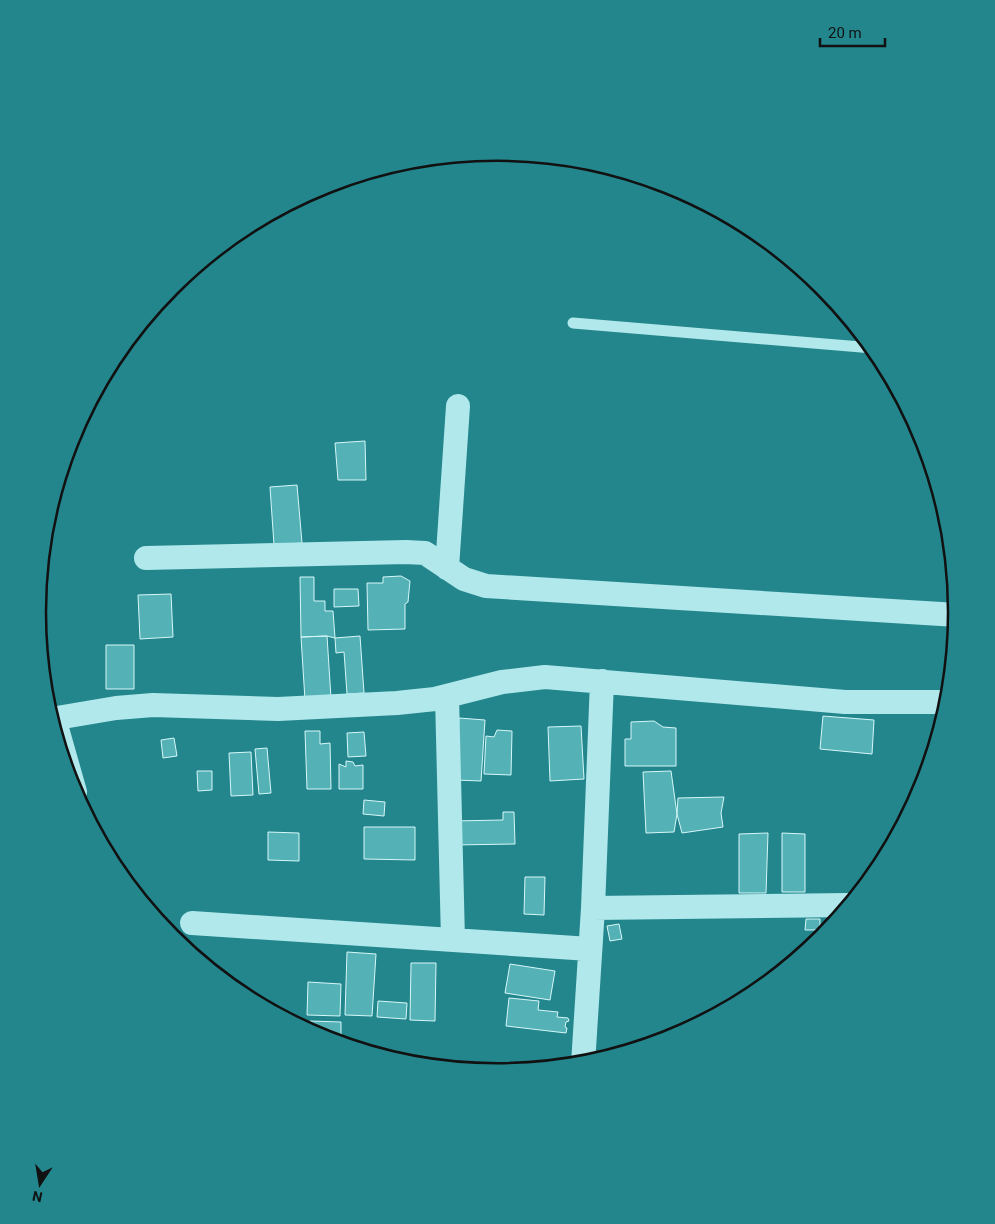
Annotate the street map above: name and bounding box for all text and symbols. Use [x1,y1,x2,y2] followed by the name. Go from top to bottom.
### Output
[820,15,885,47] scale bar
[828,24,862,42] text: 20 m
[15,1159,65,1209] north arrow
[31,1188,44,1206] text: N

